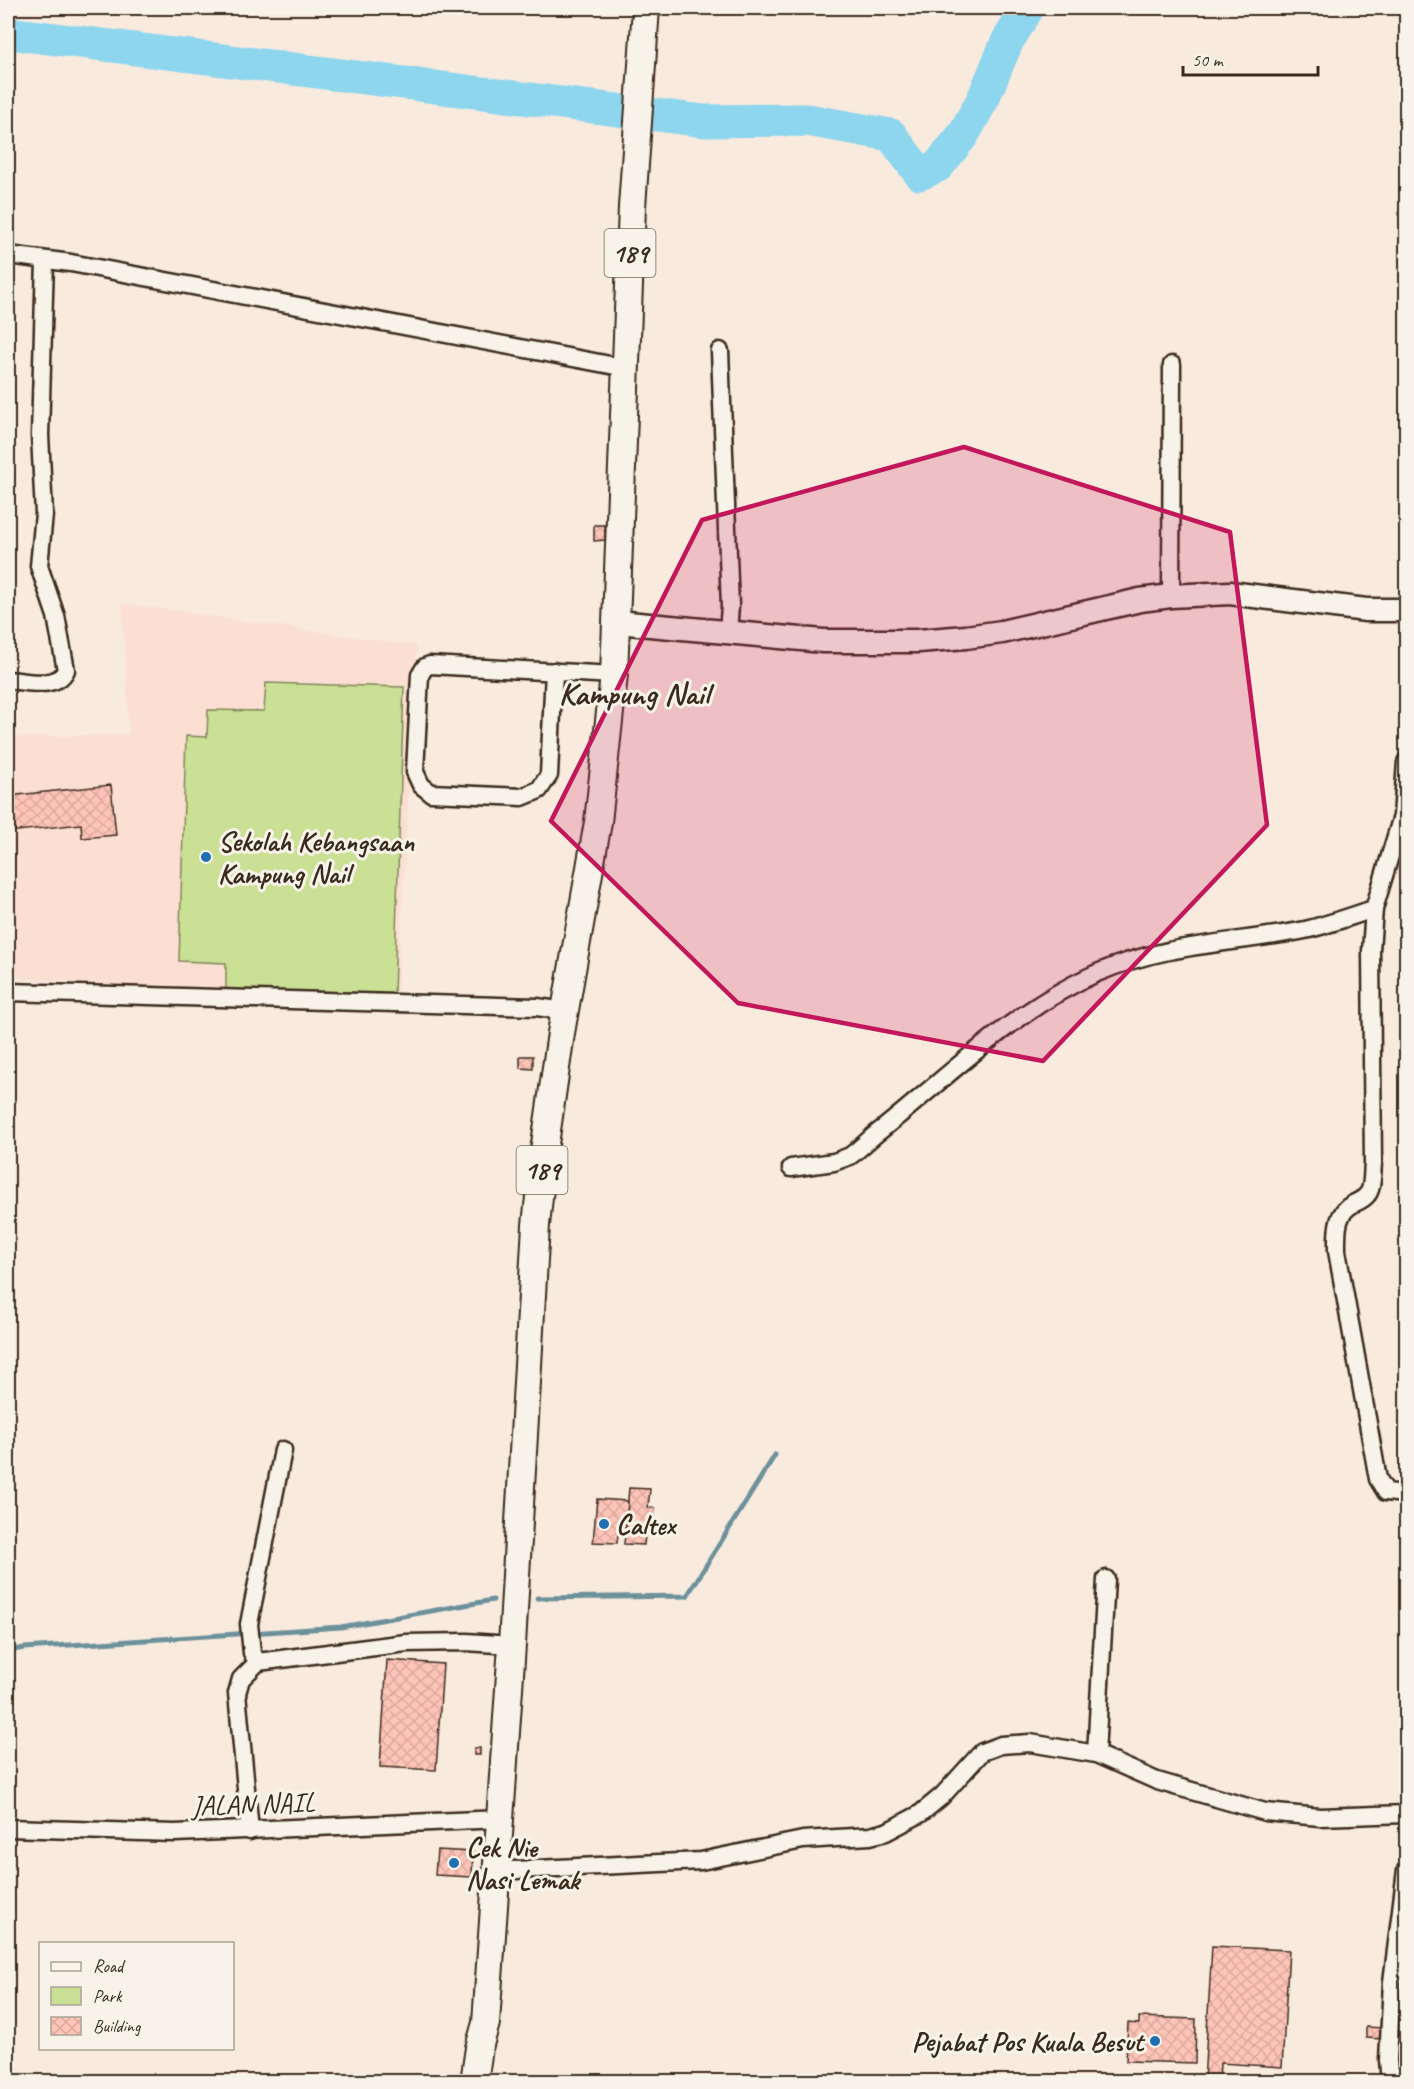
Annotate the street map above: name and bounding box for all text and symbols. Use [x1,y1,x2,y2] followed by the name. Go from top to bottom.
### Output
[1183,39,1318,77] scale bar
[1192,49,1225,71] text: 50 m
[604,229,656,277] road number: 189
[559,673,716,714] district label: Kampung Nail
[218,824,415,891] place label: Sekolah Kebangsaan Kampung Nail
[199,850,213,864] marker: Sekolah Kebangsaan Kampung Nail
[516,1146,568,1194] road number: 189
[616,1507,677,1542] place label: Caltex
[597,1517,611,1531] marker: Caltex
[189,1784,315,1823] street label: JALAN NAIL
[466,1830,582,1897] place label: Cek Nie Nasi Lemak
[447,1856,461,1870] marker: Cek Nie Nasi Lemak
[39,1942,234,2050] legend
[93,1955,126,1977] text: Road
[93,1985,123,2007] text: Park
[93,2015,142,2037] text: Building
[912,2024,1146,2059] place label: Pejabat Pos Kuala Besut
[1148,2034,1162,2048] marker: Pejabat Pos Kuala Besut

